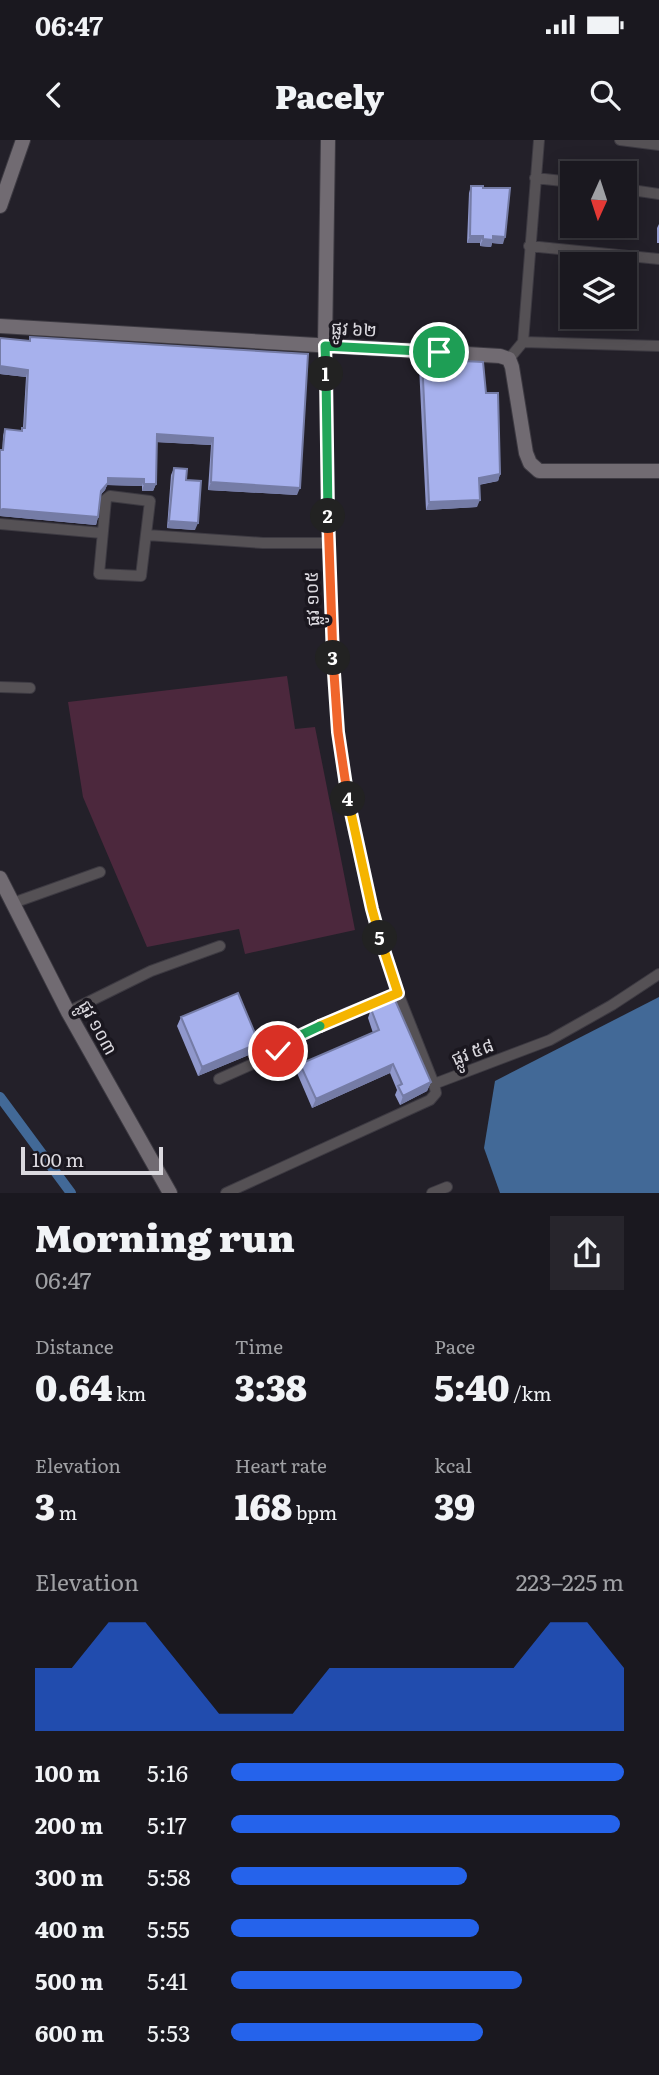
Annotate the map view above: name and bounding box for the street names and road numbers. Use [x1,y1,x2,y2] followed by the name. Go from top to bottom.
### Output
[330,313,378,347] street label: ផ្លូវ ៦២
[297,571,330,627] street label: ផ្លូវ ១០៥
[69,995,125,1062] street label: ផ្លូវ ១០៣
[447,1031,499,1075] street label: ផ្លូវ ៥៨

